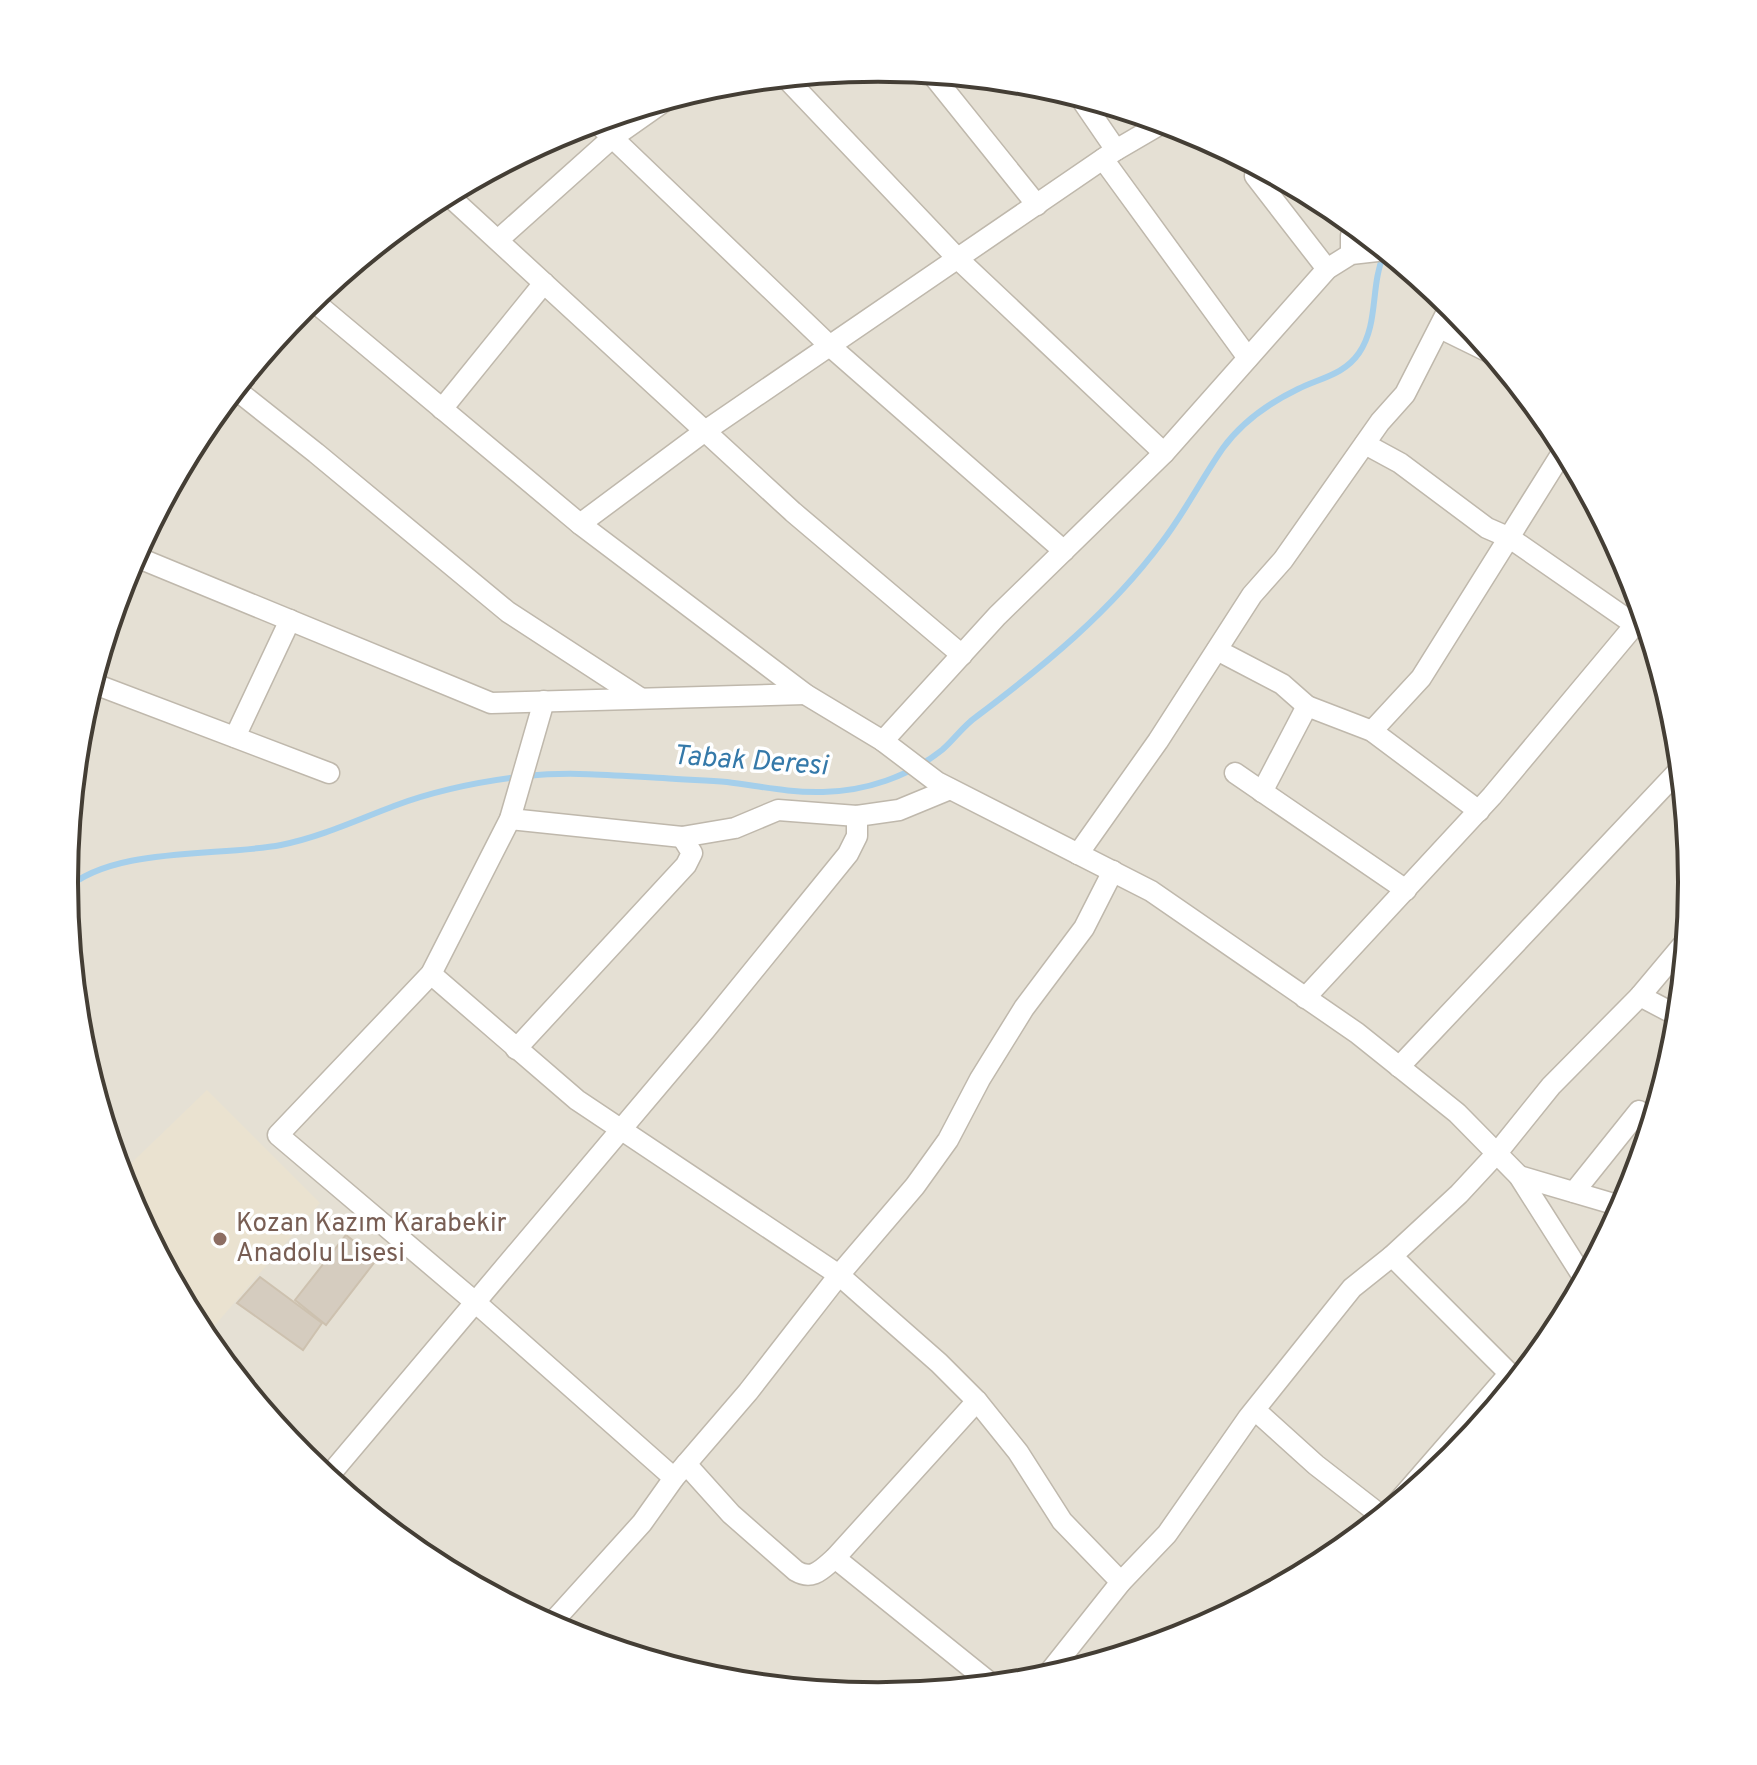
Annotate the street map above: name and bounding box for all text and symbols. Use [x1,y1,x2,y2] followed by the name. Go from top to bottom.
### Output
[671,739,831,786] water label: Tabak Deresi
[236,1208,507,1271] place label: Kozan Kazım Karabekir Anadolu Lisesi
[211,1230,229,1248] marker: Kozan Kazım Karabekir Anadolu Lisesi

